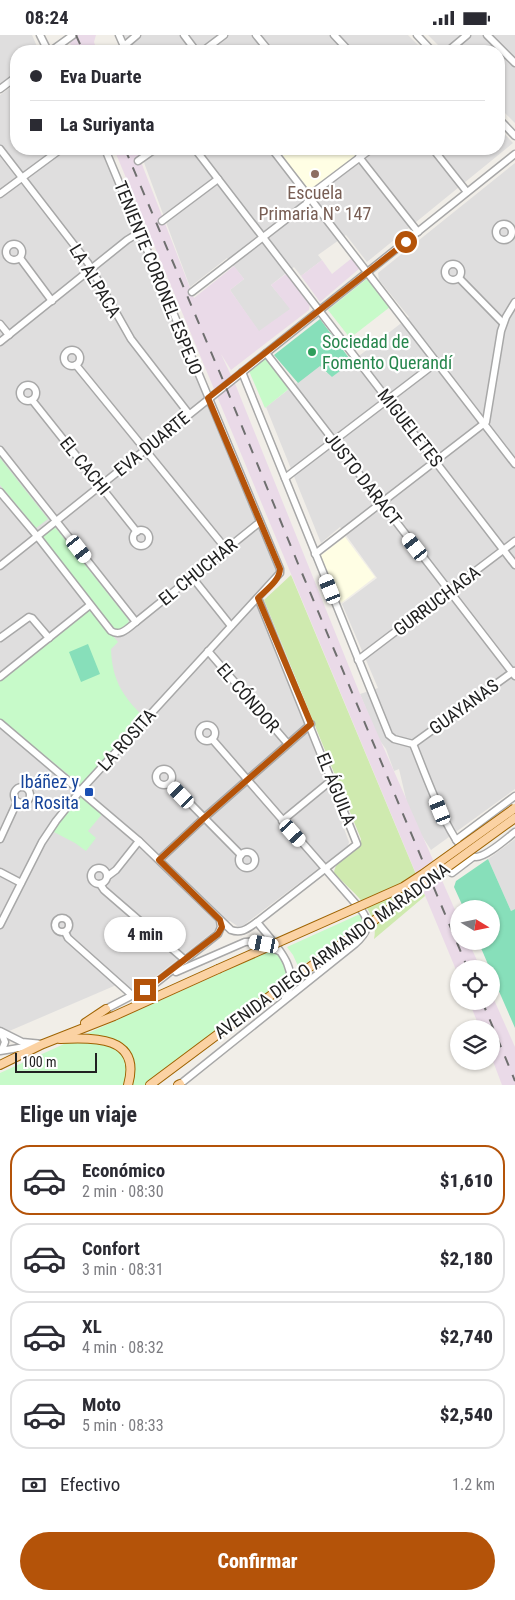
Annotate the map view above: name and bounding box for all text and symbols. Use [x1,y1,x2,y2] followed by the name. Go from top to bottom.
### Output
[25,6,69,29] text: 08:24
[60,65,142,88] text: Eva Duarte
[60,113,155,136] text: La Suriyanta
[309,168,321,180] marker: Escuela Primaria N° 147
[110,178,207,378] street label: TENIENTE CORONEL ESPEJO
[259,182,372,224] place label: Escuela Primaria N° 147
[395,231,417,253] route start
[65,240,126,322] street label: LA ALPACA
[322,331,453,373] place label: Sociedad de Fomento Querandí
[306,346,318,358] marker: Sociedad de Fomento Querandí
[373,385,447,471] street label: MIGUELETES
[110,407,194,480] street label: EVA DUARTE
[321,428,406,529] street label: JUSTO DARACT
[56,433,115,499] street label: EL CACHI
[399,531,430,563] car
[63,533,94,565] car
[154,533,241,610] street label: EL CHUCHAR
[389,561,485,640] street label: GURRUCHAGA
[317,572,342,606] car
[213,659,284,737] street label: EL CÓNDOR
[425,675,502,739] street label: GUAYANAS
[93,704,160,775] street label: LA ROSITA
[312,750,361,829] street label: EL ÁGUILA
[13,771,80,813] place label: Ibáñez y La Rosita
[165,779,196,811] car
[83,786,95,798] marker: Ibáñez y La Rosita
[427,793,452,827] car
[277,817,308,849] car
[210,858,454,1043] street label: AVENIDA DIEGO ARMANDO MARADONA
[450,900,500,950] north arrow
[450,900,500,1070] map controls
[104,917,186,953] callout: 4 min
[127,925,163,944] text: 4 min
[247,934,280,954] car
[450,960,500,1010] button: locate
[134,979,156,1001] route end
[450,1020,500,1070] button: layers
[15,1050,98,1073] scale bar
[22,1054,57,1070] text: 100 m
[20,1102,137,1127] text: Elige un viaje
[22,1158,67,1203] icon: car
[82,1159,165,1182] text: Económico
[440,1169,493,1192] text: $1,610
[82,1182,164,1201] text: 2 min · 08:30
[22,1236,67,1281] icon: car
[82,1237,140,1260] text: Confort
[440,1247,493,1270] text: $2,180
[82,1260,164,1279] text: 3 min · 08:31
[22,1314,67,1359] icon: car
[82,1315,102,1338] text: XL
[440,1325,493,1348] text: $2,740
[82,1338,164,1357] text: 4 min · 08:32
[22,1392,67,1437] icon: car
[82,1393,121,1416] text: Moto
[440,1403,493,1426] text: $2,540
[82,1416,164,1435] text: 5 min · 08:33
[20,1471,48,1499] icon: cash
[60,1473,120,1496] text: Efectivo
[452,1475,495,1494] text: 1.2 km
[20,1532,495,1590] button: Confirmar

